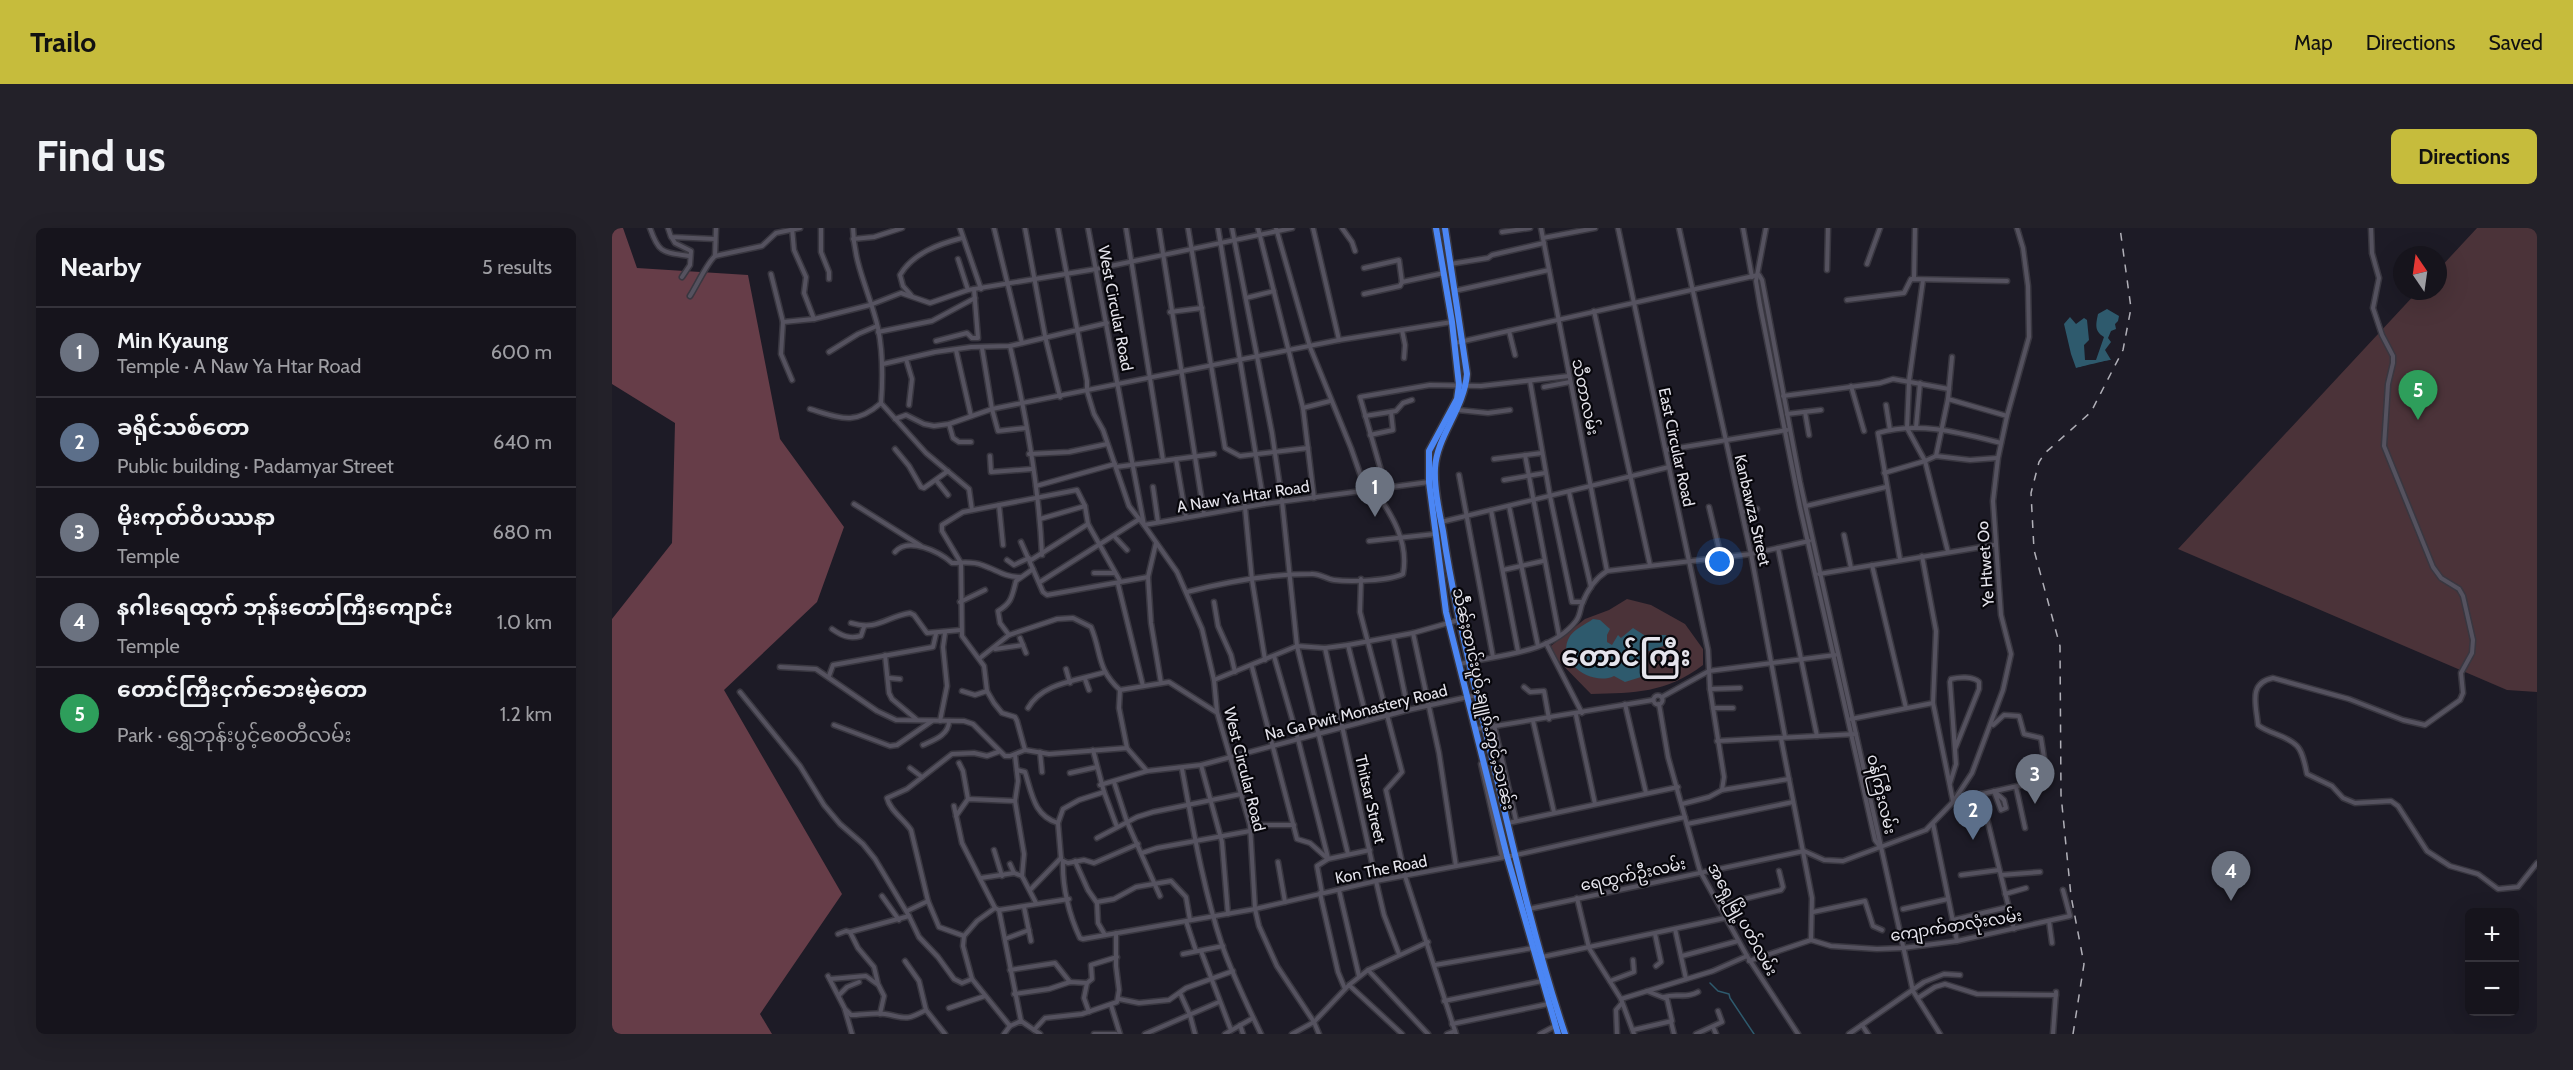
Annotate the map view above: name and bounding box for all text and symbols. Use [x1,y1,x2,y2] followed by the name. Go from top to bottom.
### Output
[30,25,96,59] text: Trailo
[2294,30,2333,55] text: Map
[2366,30,2455,55] text: Directions
[2488,30,2543,55] text: Saved
[2391,129,2537,184] button: Directions
[36,130,165,182] text: Find us
[1094,244,1137,372] street label: West Circular Road
[2393,246,2447,300] north arrow
[60,251,141,283] text: Nearby
[482,255,552,279] text: 5 results
[117,327,228,354] text: Min Kyaung
[76,340,83,364] text: 1
[491,340,552,364] text: 600 m
[117,354,361,378] text: Temple · A Naw Ya Htar Road
[1568,357,1605,437] street label: သီတာလမ်း
[2398,370,2438,420] pin: 5
[1655,386,1698,508] street label: East Circular Road
[117,414,249,441] text: ခရိုင်သစ်တော
[74,430,85,454] text: 2
[493,430,552,454] text: 640 m
[1730,453,1775,568] street label: Kanbawza Street
[117,454,394,478] text: Public building · Padamyar Street
[1356,468,1395,517] pin: 1
[1175,477,1311,516] street label: A Naw Ya Htar Road
[117,504,275,531] text: မိုးကုတ်ဝိပဿနာ
[74,520,85,544] text: 3
[493,520,552,544] text: 680 m
[1973,520,1998,608] street label: Ye Htwet Oo
[117,544,180,568] text: Temple
[1705,547,1734,576] your location
[1444,586,1520,813] street label: သဵႅၼ်ႈတၢင်းပူဝ်ႇၶျူၵ်ႉဢွင်ႇသၢၼ်း
[117,594,453,621] text: နဂါးရေထွက် ဘုန်းတော်ကြီးကျောင်း
[73,610,86,634] text: 4
[497,610,552,634] text: 1.0 km
[117,634,180,658] text: Temple
[1561,637,1691,679] district label: တောင်ကြီး
[117,676,367,703] text: တောင်ကြီးငှက်ဘေးမဲ့တော
[1263,681,1449,744] street label: Na Ga Pwit Monastery Road
[74,702,85,726] text: 5
[500,702,552,726] text: 1.2 km
[1220,705,1269,833] street label: West Circular Road
[117,723,352,747] text: Park · ရွှေဘုန်းပွင့်စေတီလမ်း
[1859,752,1902,837] street label: ဝန်ကြီးလမ်း
[1351,753,1390,846] street label: Thitsar Street
[2016,754,2054,804] pin: 3
[1954,790,1992,840] pin: 2
[1333,851,1429,888] street label: Kon The Road
[1578,852,1688,899] street label: ရေထွက်ဦးလမ်း
[2212,852,2250,901] pin: 4
[1699,858,1783,981] street label: အရှေ့မြို့ပတ်လမ်း
[1889,904,2024,950] street label: ကျောက်တလုံးလမ်း
[2465,908,2519,1016] map controls
[2465,908,2519,962] button: +
[2465,962,2519,1016] button: −

